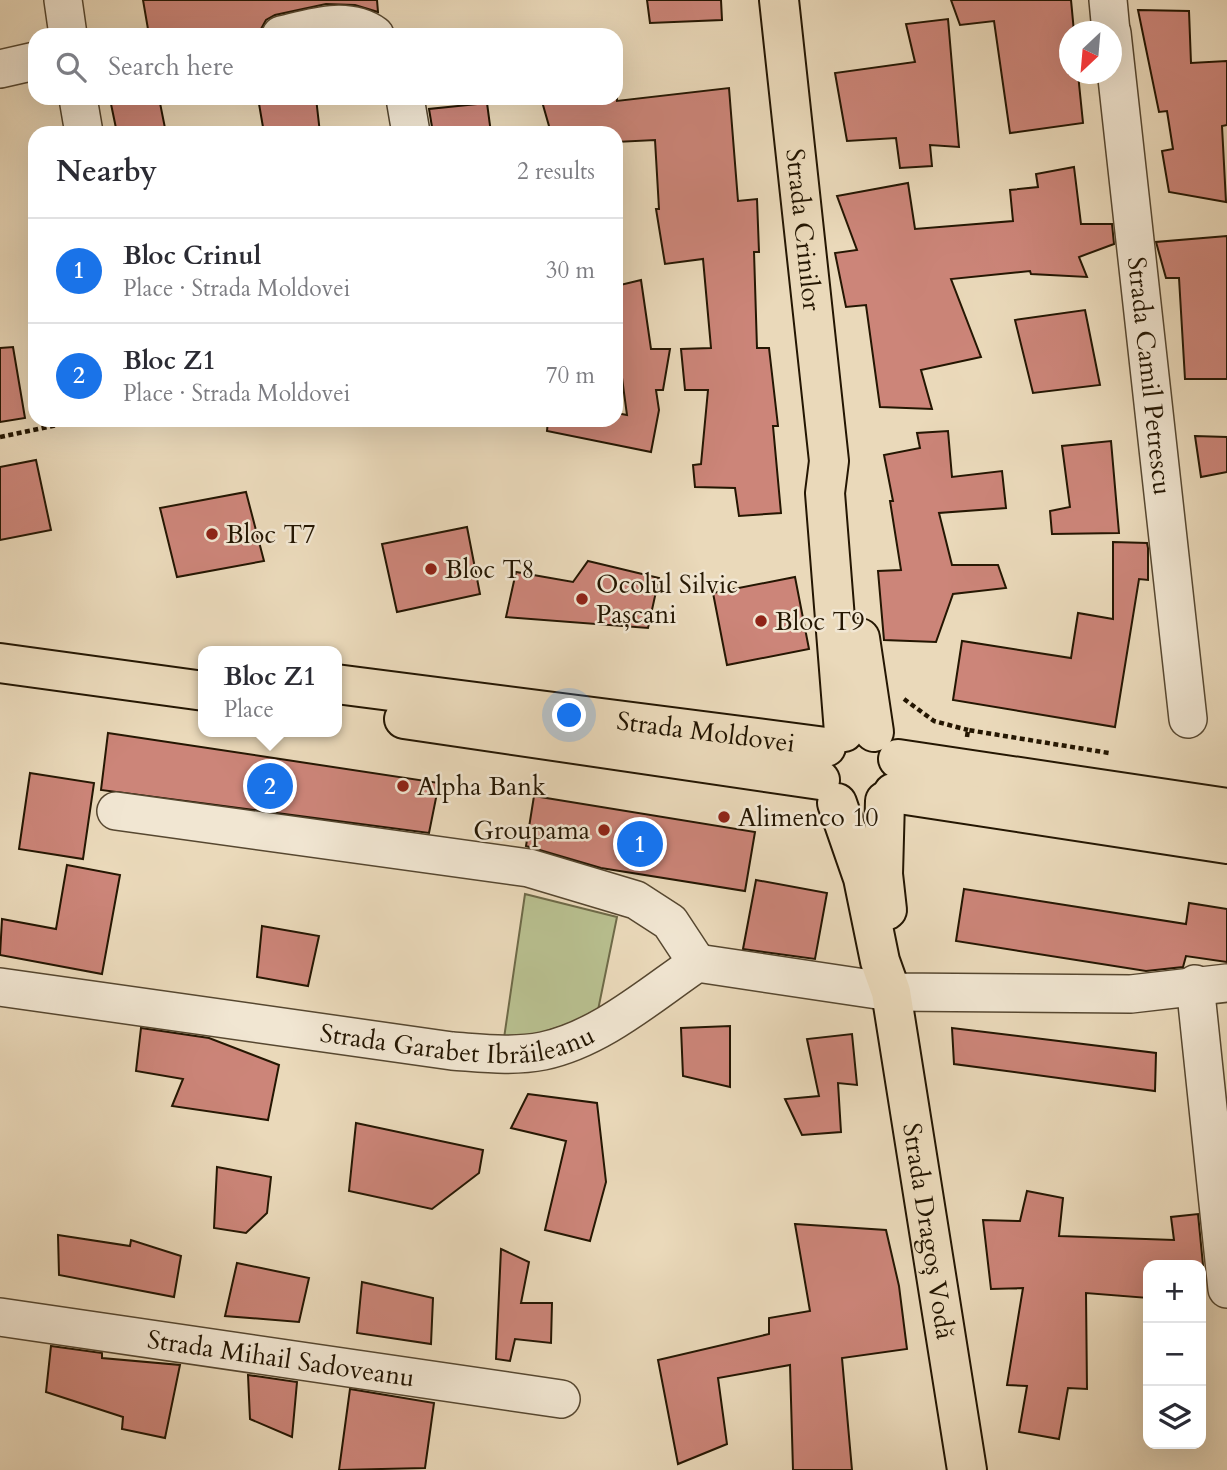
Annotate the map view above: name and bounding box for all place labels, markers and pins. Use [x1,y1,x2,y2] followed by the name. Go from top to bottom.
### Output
[226,517,316,552] place label: Bloc T7
[204,526,220,542] marker: Bloc T7
[445,552,535,587] place label: Bloc T8
[423,561,439,577] marker: Bloc T8
[596,567,738,632] place label: Ocolul Silvic Pașcani
[574,591,590,607] marker: Ocolul Silvic Pașcani
[775,604,865,639] place label: Bloc T9
[753,613,769,629] marker: Bloc T9
[247,760,293,812] pin: 2
[417,769,546,804] place label: Alpha Bank
[395,778,411,794] marker: Alpha Bank
[738,800,879,835] place label: Alimenco 10
[716,809,732,825] marker: Alimenco 10
[473,813,590,848] place label: Groupama
[617,818,663,870] pin: 1
[596,822,612,838] marker: Groupama

